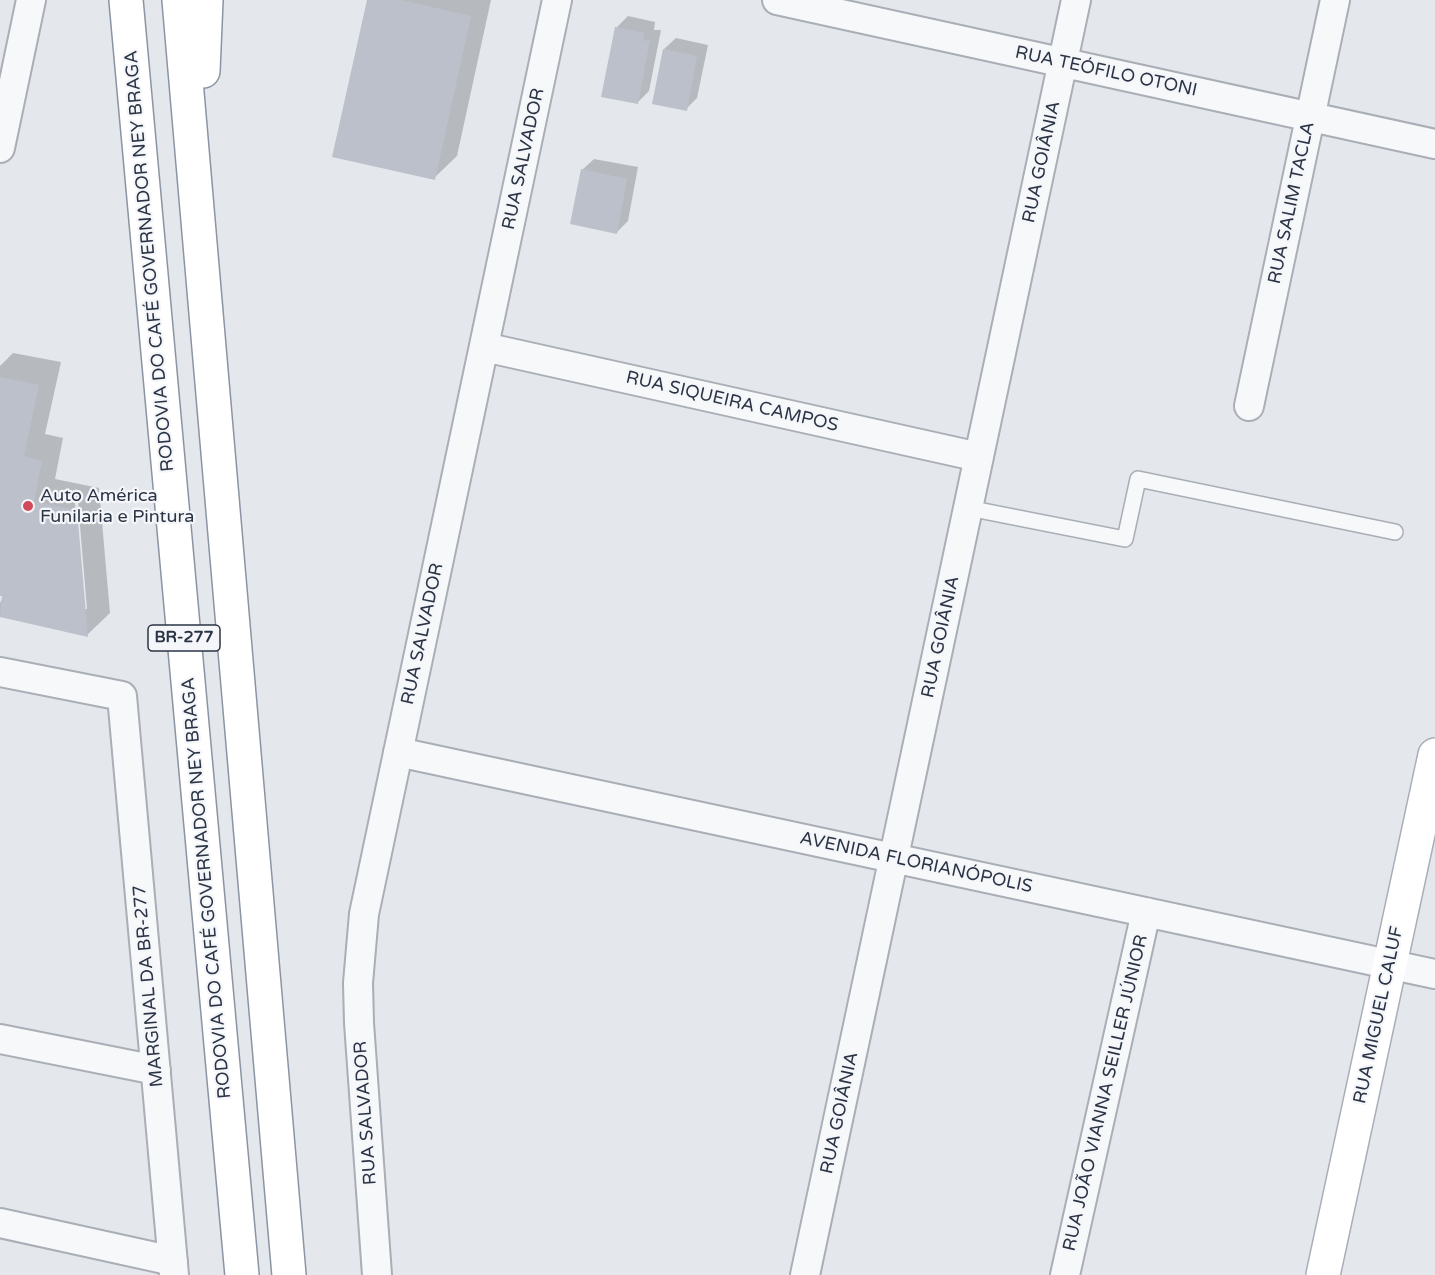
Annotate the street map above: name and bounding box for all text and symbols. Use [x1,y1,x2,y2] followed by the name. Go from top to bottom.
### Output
[1013,42,1199,102] street label: RUA TEÓFILO OTONI
[121,49,179,473] street label: RODOVIA DO CAFÉ GOVERNADOR NEY BRAGA
[498,86,550,232] street label: RUA SALVADOR
[1019,99,1065,225] street label: RUA GOIÂNIA
[1264,120,1320,286] street label: RUA SALIM TACLA
[624,367,840,437] street label: RUA SIQUEIRA CAMPOS
[40,485,194,528] place label: Auto América Funilaria e Pintura
[21,499,35,513] marker: Auto América Funilaria e Pintura
[397,561,449,707] street label: RUA SALVADOR
[918,574,964,700] street label: RUA GOIÂNIA
[148,625,220,651] road number: BR-277
[178,676,236,1100] street label: RODOVIA DO CAFÉ GOVERNADOR NEY BRAGA
[798,828,1034,898] street label: AVENIDA FLORIANÓPOLIS
[129,884,169,1088] street label: MARGINAL DA BR-277
[1350,924,1408,1106] street label: RUA MIGUEL CALUF
[1059,933,1153,1253] street label: RUA JOÃO VIANNA SEILLER JÚNIOR
[350,1040,382,1186] street label: RUA SALVADOR
[817,1050,863,1176] street label: RUA GOIÂNIA

